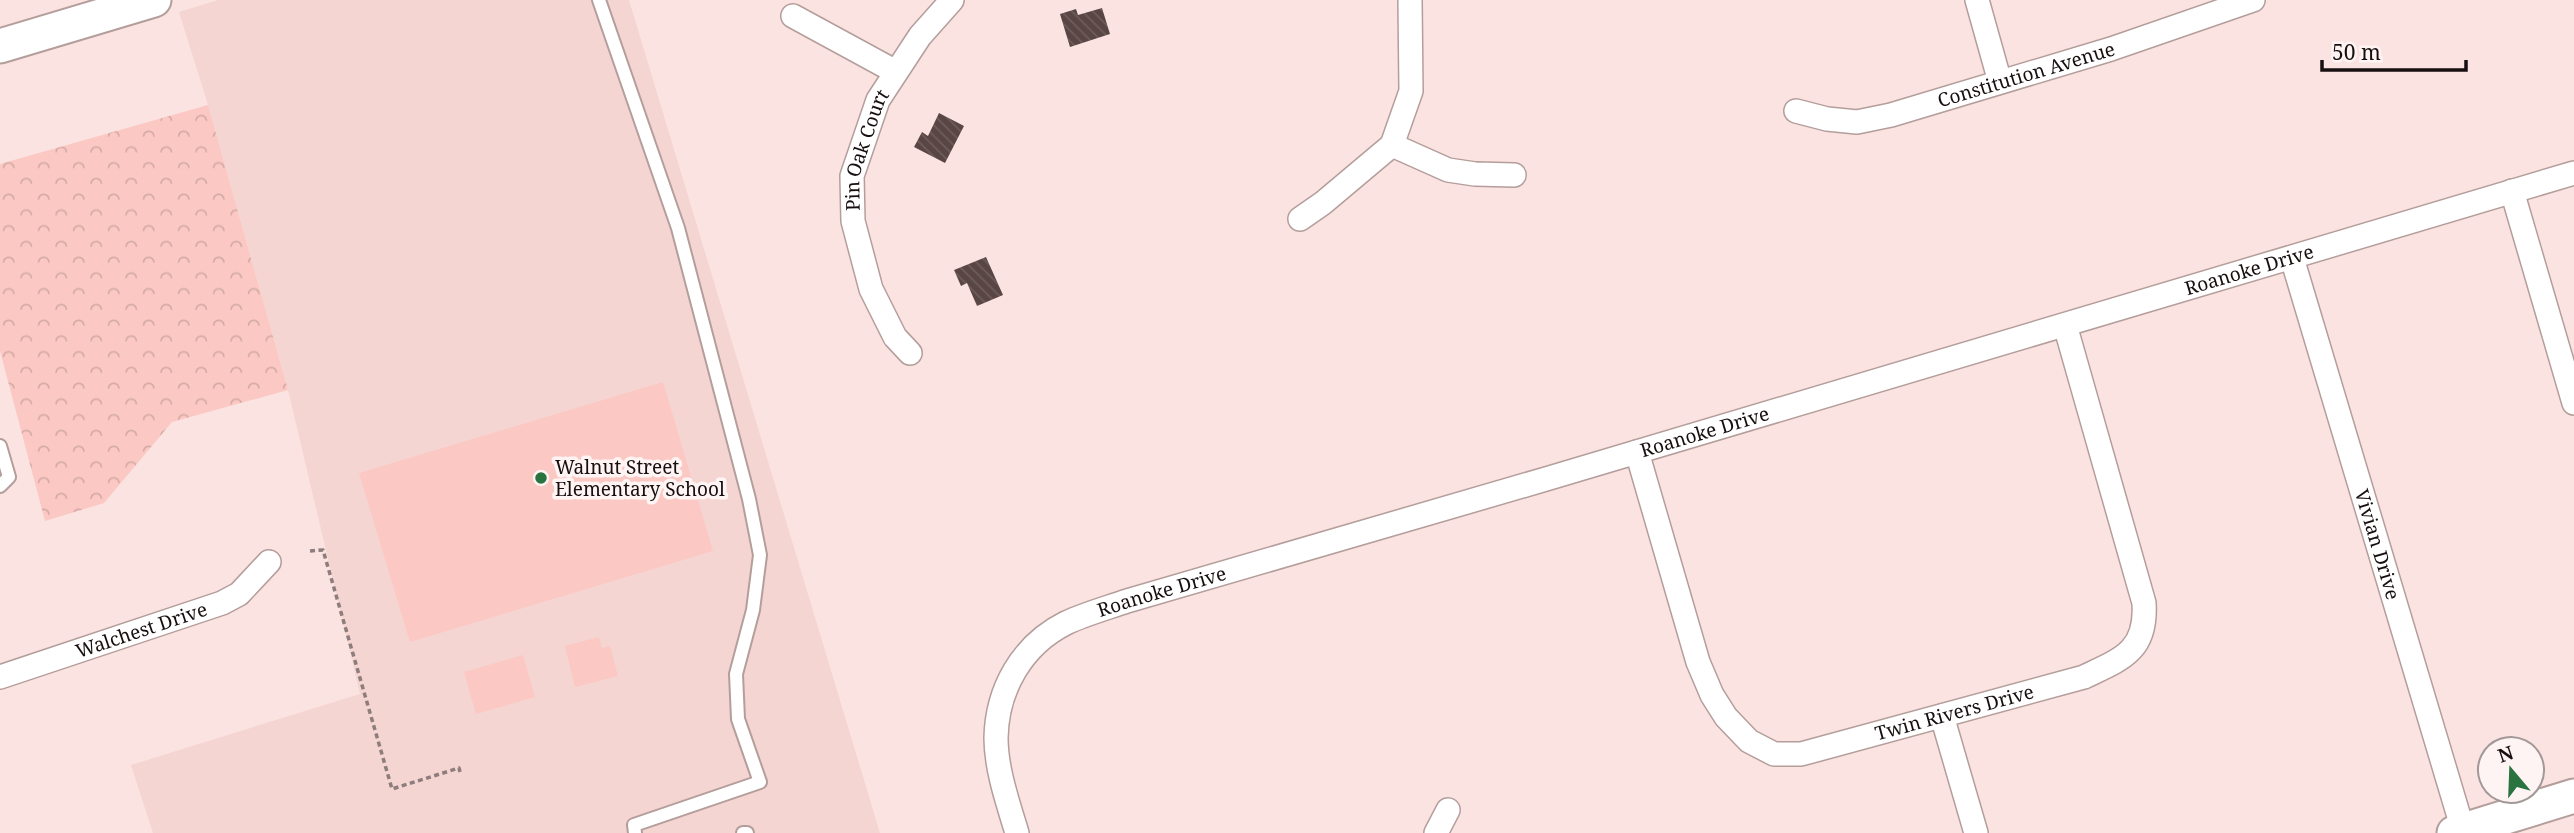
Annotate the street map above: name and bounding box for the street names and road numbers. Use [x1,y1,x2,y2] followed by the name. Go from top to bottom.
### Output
[1934,36,2118,113] street label: Constitution Avenue
[839,84,895,211] street label: Pin Oak Court
[2181,238,2317,301] street label: Roanoke Drive
[1637,400,1772,463] street label: Roanoke Drive
[2349,486,2406,603] street label: Vivian Drive
[1094,560,1229,623] street label: Roanoke Drive
[72,596,210,664] street label: Walchest Drive
[1872,678,2037,746] street label: Twin Rivers Drive

